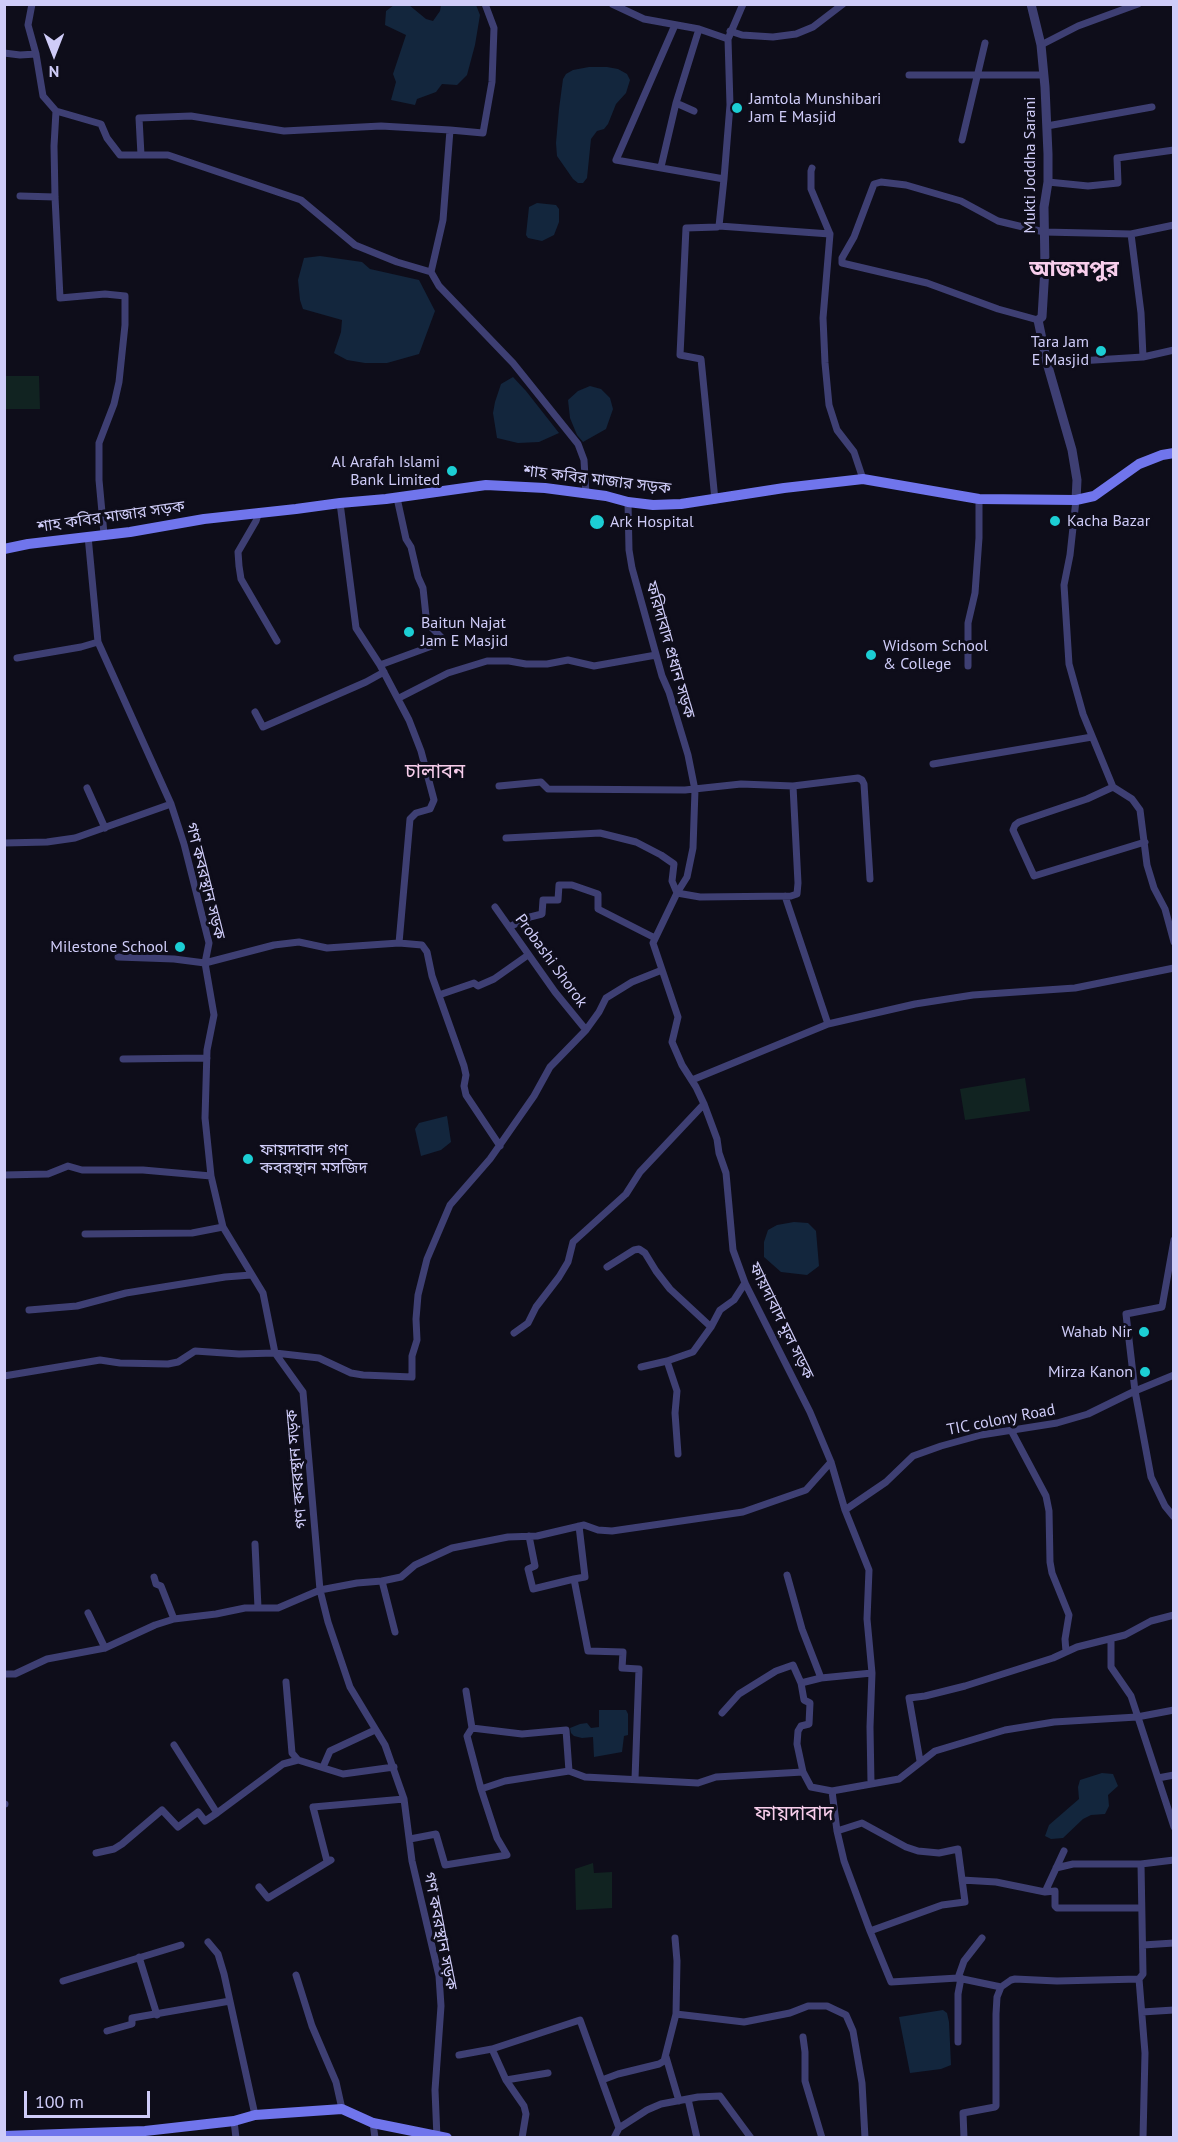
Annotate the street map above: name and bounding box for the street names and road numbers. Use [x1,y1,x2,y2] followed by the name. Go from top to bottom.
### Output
[1020,96,1040,234] street label: Mukti Joddha Sarani
[522,461,672,499] street label: শাহ কবির মাজার সড়ক
[36,497,186,537] street label: শাহ কবির মাজার সড়ক
[641,579,699,721] street label: ফরিদাবাদ প্রধান সড়ক
[181,821,229,941] street label: গণ কবরস্থান সড়ক
[511,911,591,1011] street label: Probashi Shorok
[744,1259,818,1383] street label: ফায়দাবাদ মূল সড়ক
[945,1400,1057,1440] street label: TIC colony Road
[282,1409,312,1529] street label: গণ কবরস্থান সড়ক
[419,1870,461,1992] street label: গণ কবরস্থান সড়ক

